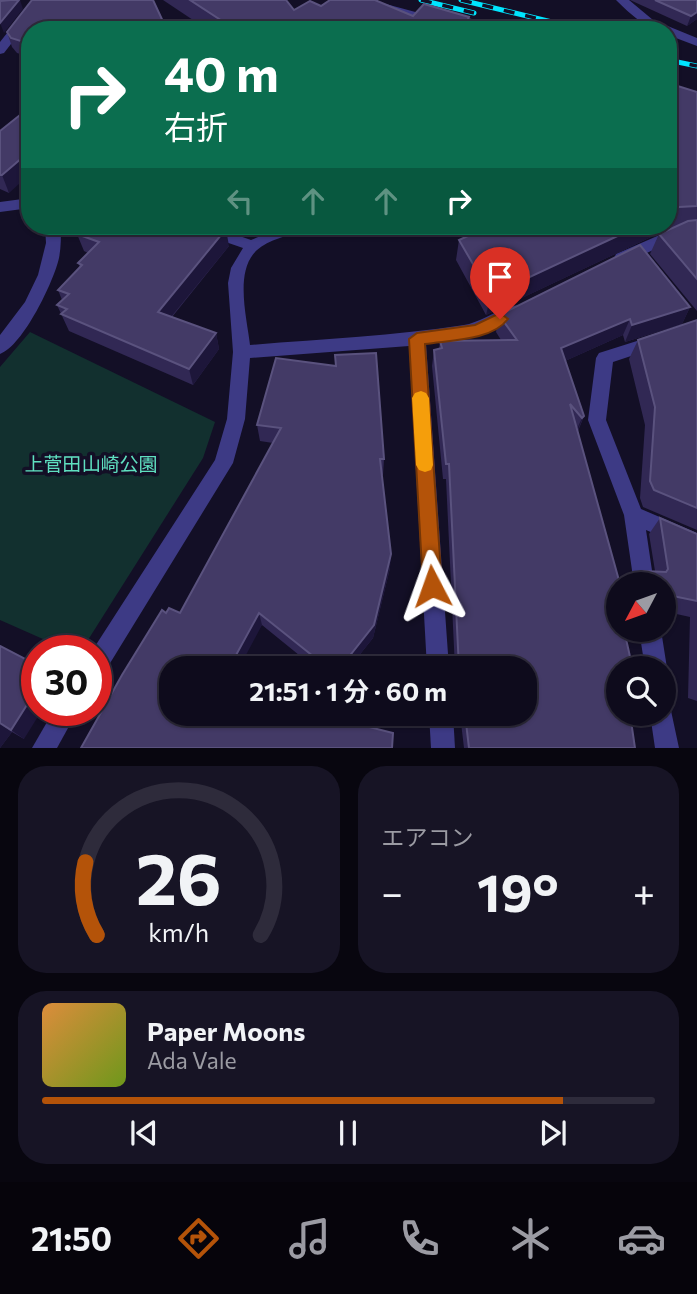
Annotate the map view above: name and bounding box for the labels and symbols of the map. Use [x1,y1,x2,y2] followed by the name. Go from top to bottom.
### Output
[470,247,530,319] pin
[24,452,158,475] park label: 上菅田山崎公園
[395,549,469,623] position arrow
[606,572,676,642] north arrow
[21,635,112,726] speed limit sign: 30

